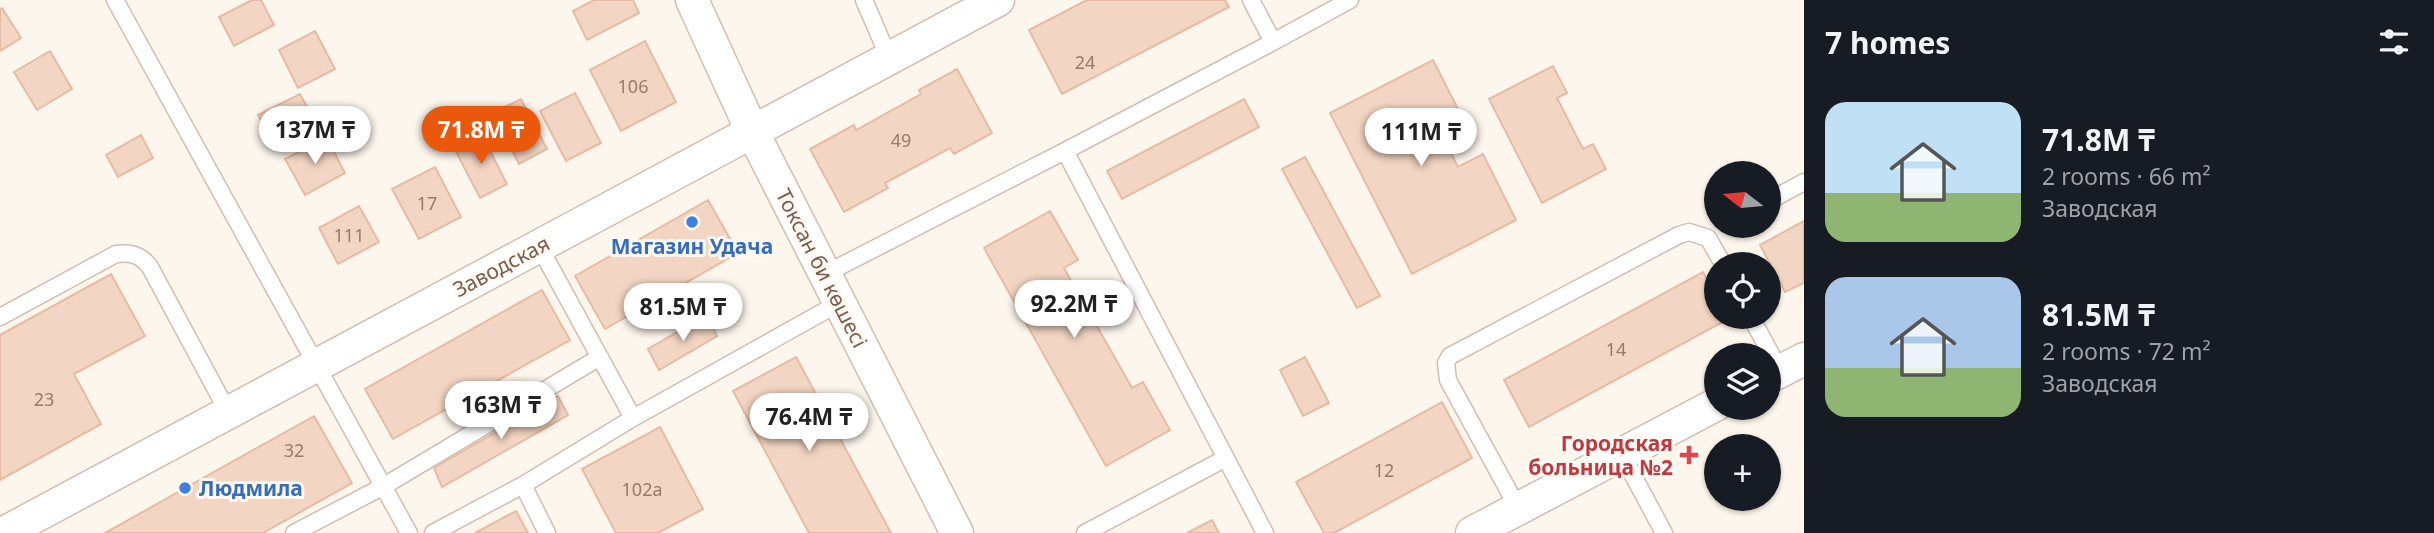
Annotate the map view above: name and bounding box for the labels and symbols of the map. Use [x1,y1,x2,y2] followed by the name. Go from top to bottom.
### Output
[1075,50,1095,74] house number: 24
[618,74,648,98] house number: 106
[258,106,372,166] pin: 137M ₸
[416,106,546,166] pin: 71.8M ₸
[1364,108,1478,168] pin: 111M ₸
[891,128,911,152] house number: 49
[1704,161,1782,238] north arrow
[770,184,874,352] street label: Токсан би көшесі
[417,191,437,215] house number: 17
[684,214,700,230] marker: Магазин Удача
[334,223,364,247] house number: 111
[448,229,554,303] street label: Заводская
[611,232,773,260] place label: Магазин Удача
[1009,280,1139,340] pin: 92.2M ₸
[618,284,748,343] pin: 81.5M ₸
[1606,337,1626,361] house number: 14
[444,382,558,441] pin: 163M ₸
[34,387,54,411] house number: 23
[744,393,874,453] pin: 76.4M ₸
[1528,429,1673,481] place label: Городская больница №2
[284,438,304,462] house number: 32
[1679,445,1699,465] marker: Городская больница №2
[1374,458,1394,482] house number: 12
[199,474,303,502] place label: Людмила
[622,477,662,501] house number: 102а
[177,480,193,496] marker: Людмила

